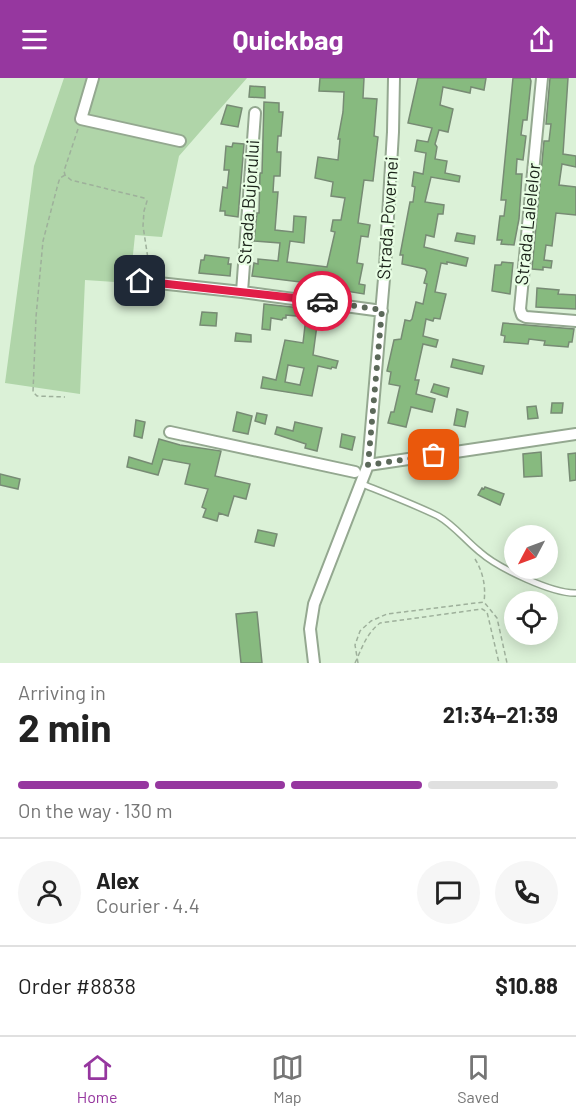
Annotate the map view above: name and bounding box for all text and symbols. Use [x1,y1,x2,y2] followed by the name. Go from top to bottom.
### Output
[18,23,51,56] icon: menu
[232,23,344,55] text: Quickbag
[525,23,558,56] icon: share
[233,139,263,265] street label: Strada Bujorului
[372,156,402,280] street label: Strada Povernei
[510,161,544,286] street label: Strada Lalelelor
[114,255,165,306] pin
[123,264,156,297] icon: home
[292,271,352,331] courier
[306,285,339,318] icon: car
[408,429,459,480] pin
[417,438,450,471] icon: bag
[504,525,558,579] north arrow
[504,525,558,645] map controls
[504,591,558,645] button: locate
[18,680,106,704] text: Arriving in
[443,701,558,727] text: 21:34–21:39
[18,703,111,750] text: 2 min
[18,798,173,822] text: On the way · 130 m
[18,861,81,924] button: person
[417,861,480,924] button: chat
[495,861,558,924] button: phone
[96,867,139,893] text: Alex
[96,893,200,917] text: Courier · 4.4
[18,972,136,998] text: Order #8838
[495,972,558,998] text: $10.88
[77,1051,118,1106] tab: Home
[271,1051,304,1106] tab: Map
[457,1051,499,1106] tab: Saved

